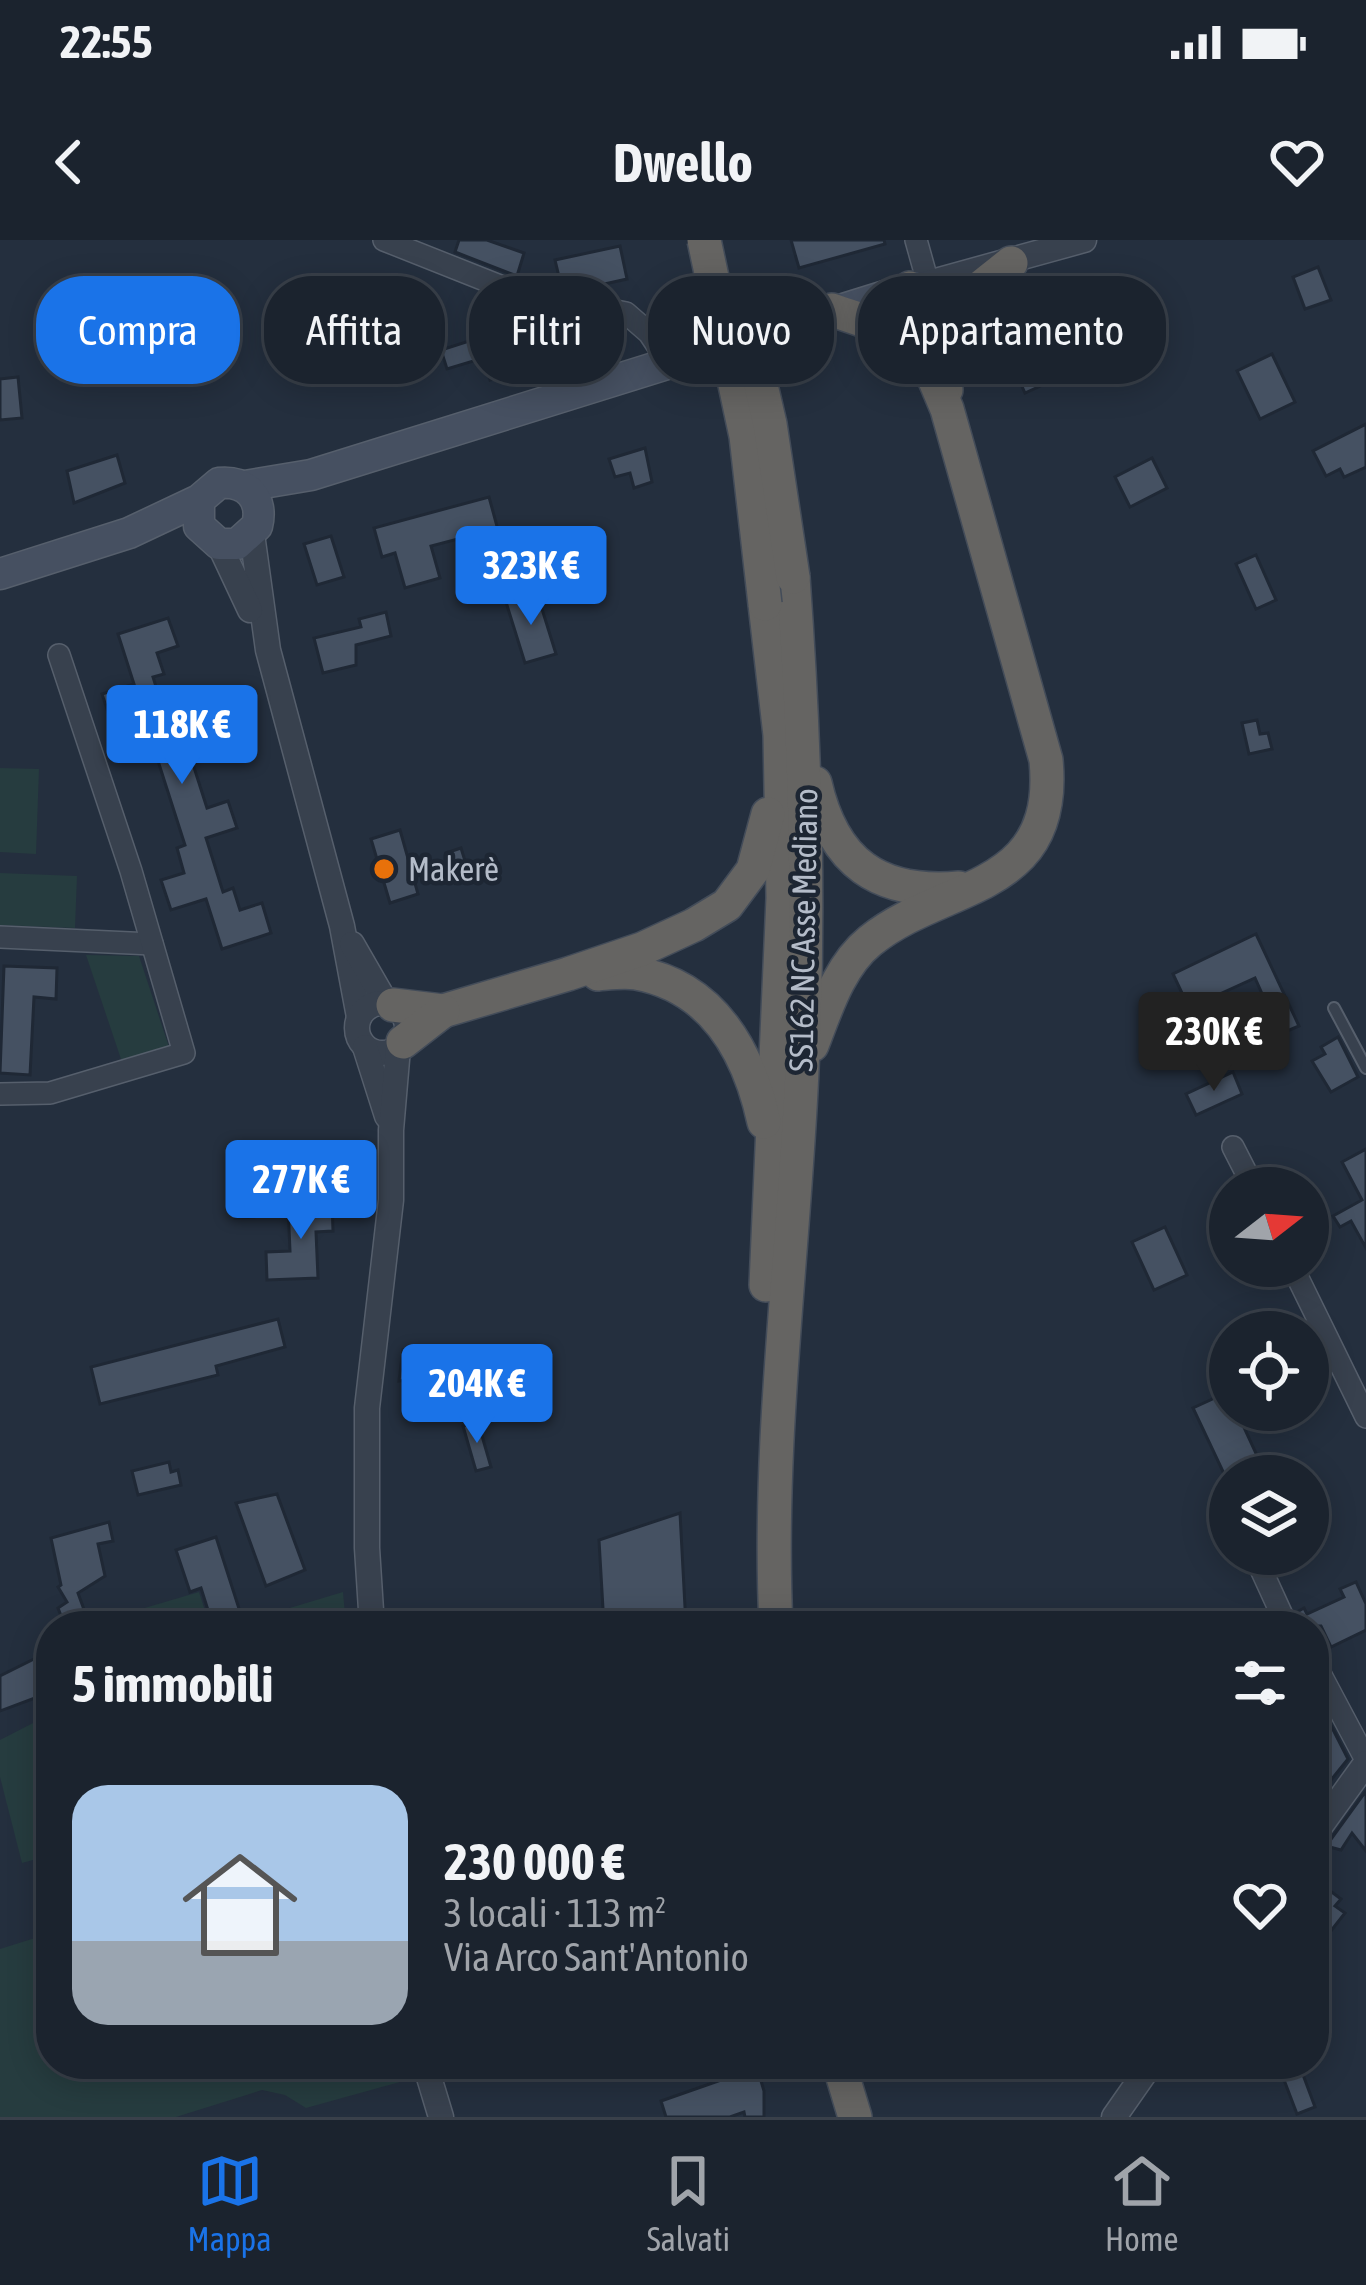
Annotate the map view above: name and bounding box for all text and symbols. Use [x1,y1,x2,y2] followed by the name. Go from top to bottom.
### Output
[60,16,153,68] text: 22:55
[36,129,102,195] icon: back
[1264,129,1330,195] icon: heart
[613,132,753,193] text: Dwello
[36,276,240,384] chip: Compra
[264,276,445,384] chip: Affitta
[469,276,624,384] chip: Filtri
[648,276,834,384] chip: Nuovo
[858,276,1166,384] chip: Appartamento
[433,526,629,628] pin: 323K €
[483,543,580,587] text: 323K €
[84,685,280,787] pin: 118K €
[134,702,231,746] text: 118K €
[782,788,824,1072] street label: SS162 NC Asse Mediano
[408,850,499,888] place label: Makerè
[371,856,397,882] marker: Makerè
[1116,992,1312,1094] pin: 230K €
[1166,1009,1263,1053] text: 230K €
[203,1140,399,1242] pin: 277K €
[253,1157,350,1201] text: 277K €
[1209,1167,1329,1287] north arrow
[1209,1167,1329,1575] map controls
[1209,1311,1329,1431] button: locate
[379,1344,575,1446] pin: 204K €
[429,1361,526,1405] text: 204K €
[1209,1455,1329,1575] button: layers
[1227,1650,1293,1716] icon: filters
[72,1654,273,1713] text: 5 immobili
[444,1832,625,1891] text: 230 000 €
[168,1833,312,1977] icon: home
[1227,1872,1293,1938] icon: heart
[444,1891,666,1935] text: 3 locali · 113 m²
[444,1935,749,1979] text: Via Arco Sant'Antonio
[188,2148,272,2258] tab: Mappa
[647,2148,730,2258] tab: Salvati
[1105,2148,1178,2258] tab: Home

